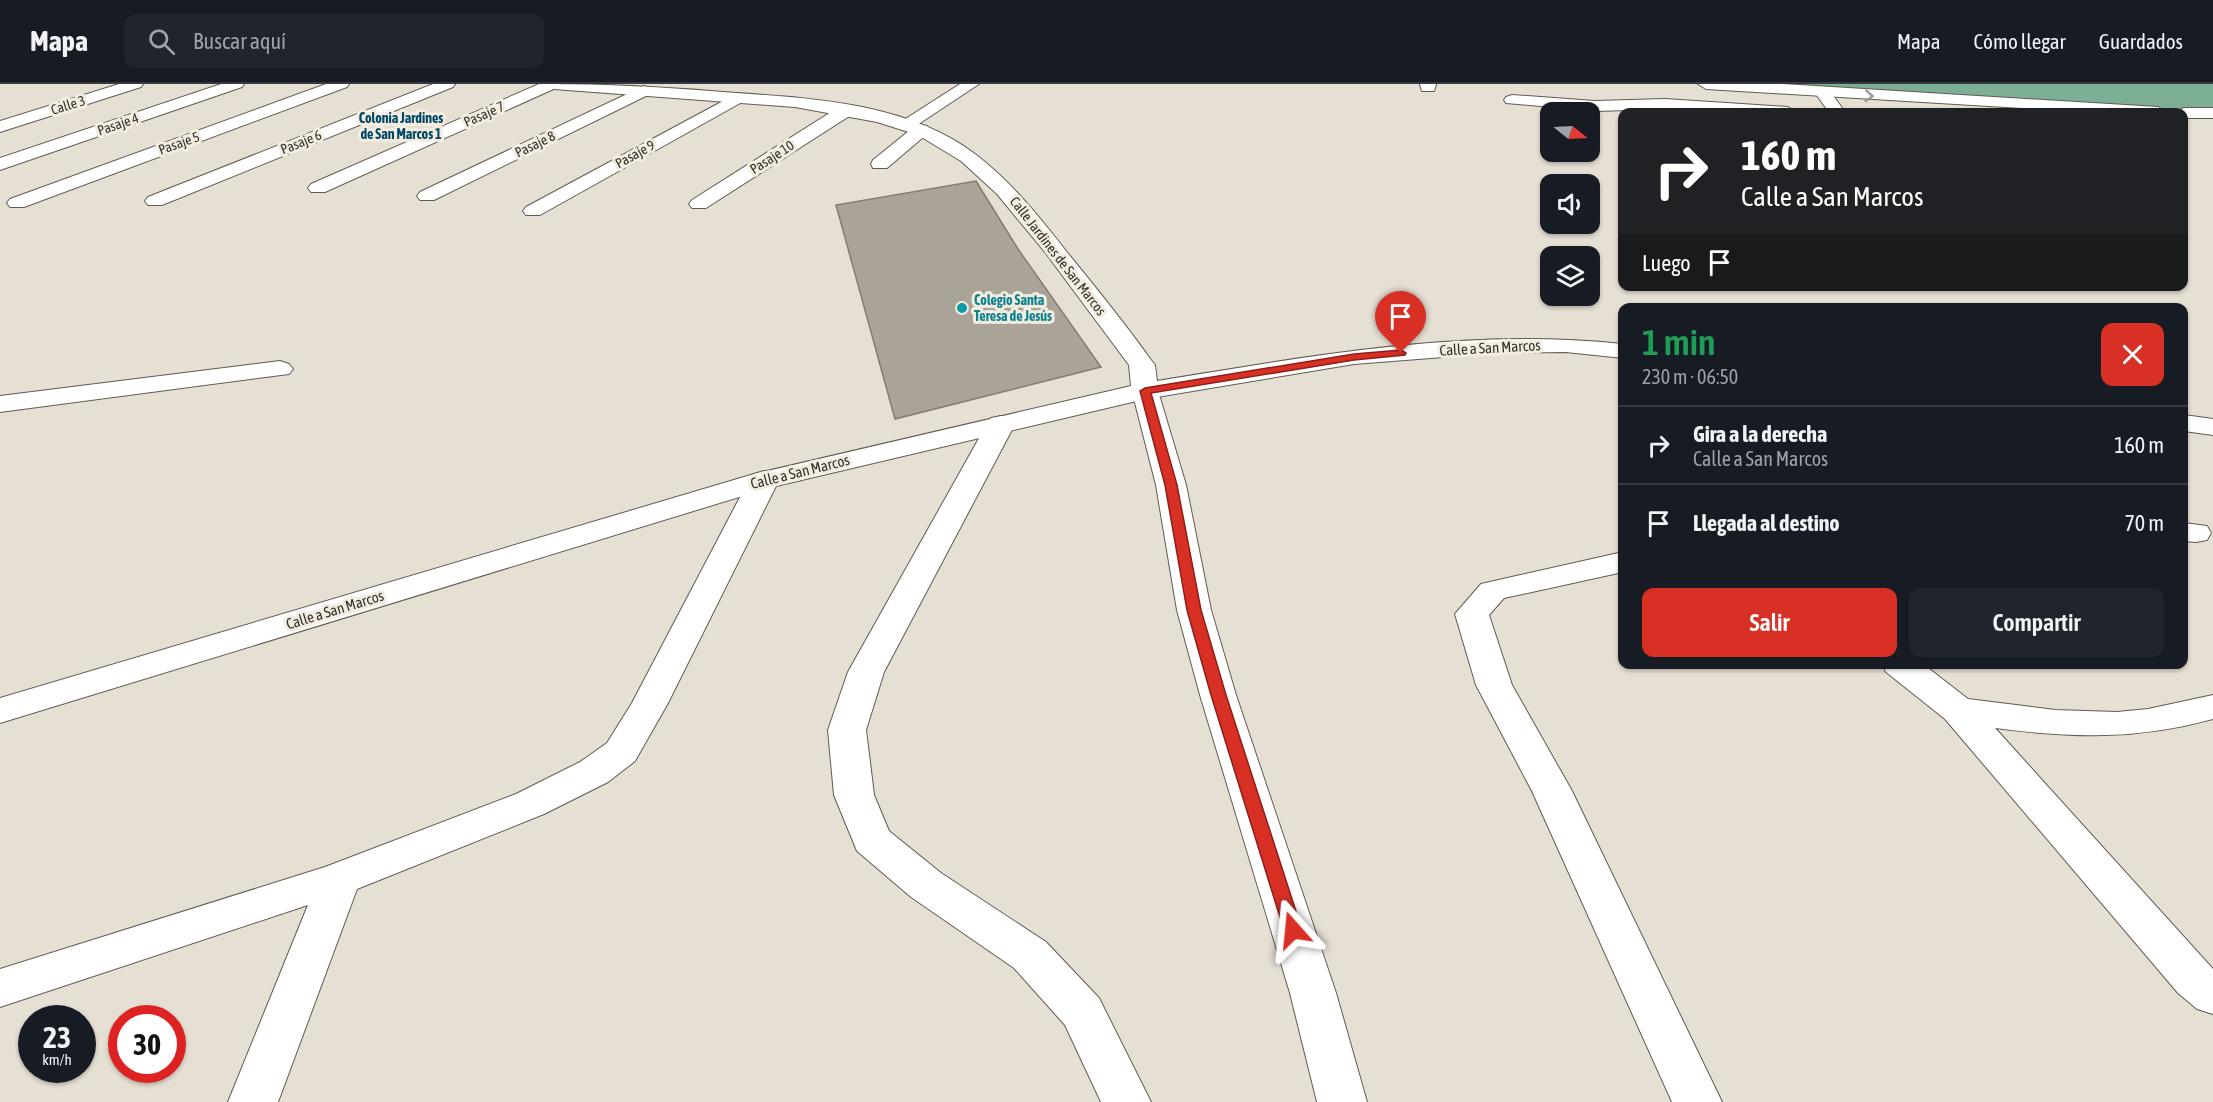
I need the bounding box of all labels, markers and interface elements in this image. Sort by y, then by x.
search box [124,14,544,68]
text: Mapa [30,25,88,57]
icon: search [145,25,178,58]
text: Buscar aquí [193,28,286,54]
text: Mapa [1897,29,1941,53]
text: Cómo llegar [1974,29,2066,53]
text: Guardados [2099,29,2183,53]
one-way arrow [1865,89,1874,102]
street label: Calle 3 [49,92,87,118]
street label: Pasaje 7 [461,98,507,130]
north arrow [1540,102,1600,162]
map controls [1540,102,1600,306]
street label: Pasaje 4 [95,109,141,139]
district label: Colonia Jardines de San Marcos 1 [359,110,443,142]
street label: Pasaje 6 [278,126,324,157]
street label: Pasaje 8 [512,127,558,161]
street label: Pasaje 5 [156,128,202,158]
text: 160 m [1741,131,1836,179]
icon: right [1642,132,1720,210]
street label: Pasaje 9 [612,137,658,171]
street label: Pasaje 10 [747,137,797,177]
button: sound [1540,174,1600,234]
text: Calle a San Marcos [1741,181,1923,212]
street label: Calle Jardines de San Marcos [1007,194,1109,319]
button: layers [1540,246,1600,306]
icon: arrive [1703,246,1736,279]
text: Luego [1642,250,1691,276]
pin [1375,291,1426,353]
place label: Colegio Santa Teresa de Jesús [974,292,1052,324]
icon: arrive [1384,300,1417,333]
marker: Colegio Santa Teresa de Jesús [955,301,969,315]
text: 1 min [1642,321,1716,363]
button: close [2101,323,2164,386]
street label: Calle a San Marcos [1439,336,1541,359]
text: 230 m · 06:50 [1642,365,1738,388]
text: Gira a la derecha [1693,421,1827,447]
icon: right [1642,429,1675,462]
text: 160 m [2114,432,2164,458]
text: Calle a San Marcos [1693,447,1828,470]
street label: Calle a San Marcos [749,451,851,492]
icon: arrive [1642,507,1675,540]
text: Llegada al destino [1693,510,1840,536]
text: 70 m [2124,510,2164,536]
street label: Calle a San Marcos [284,587,386,632]
button: Salir [1642,588,1897,657]
button: Compartir [1909,588,2164,657]
position arrow [1261,898,1325,962]
speed limit sign: 30 [108,1005,186,1083]
text: 23 [43,1020,71,1054]
text: km/h [42,1051,72,1068]

